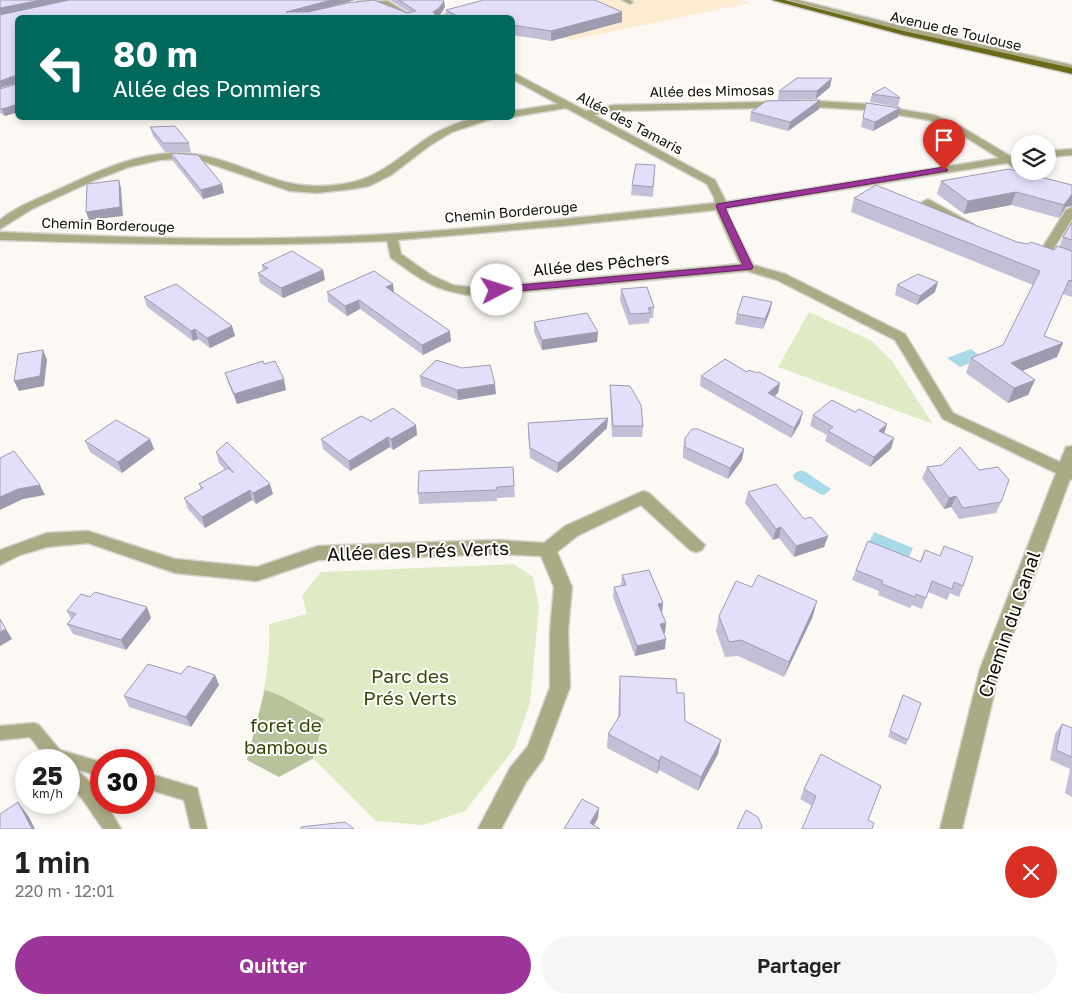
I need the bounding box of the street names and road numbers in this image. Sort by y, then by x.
street label: Avenue de Toulouse [889,7,1023,54]
street label: Allée des Mimosas [650,81,774,100]
street label: Allée des Tamaris [574,87,686,158]
street label: Chemin Borderouge [444,197,578,226]
street label: Chemin Borderouge [41,214,175,235]
street label: Allée des Pêchers [532,248,670,280]
street label: Allée des Prés Verts [327,536,509,565]
street label: Chemin du Canal [973,547,1044,700]

